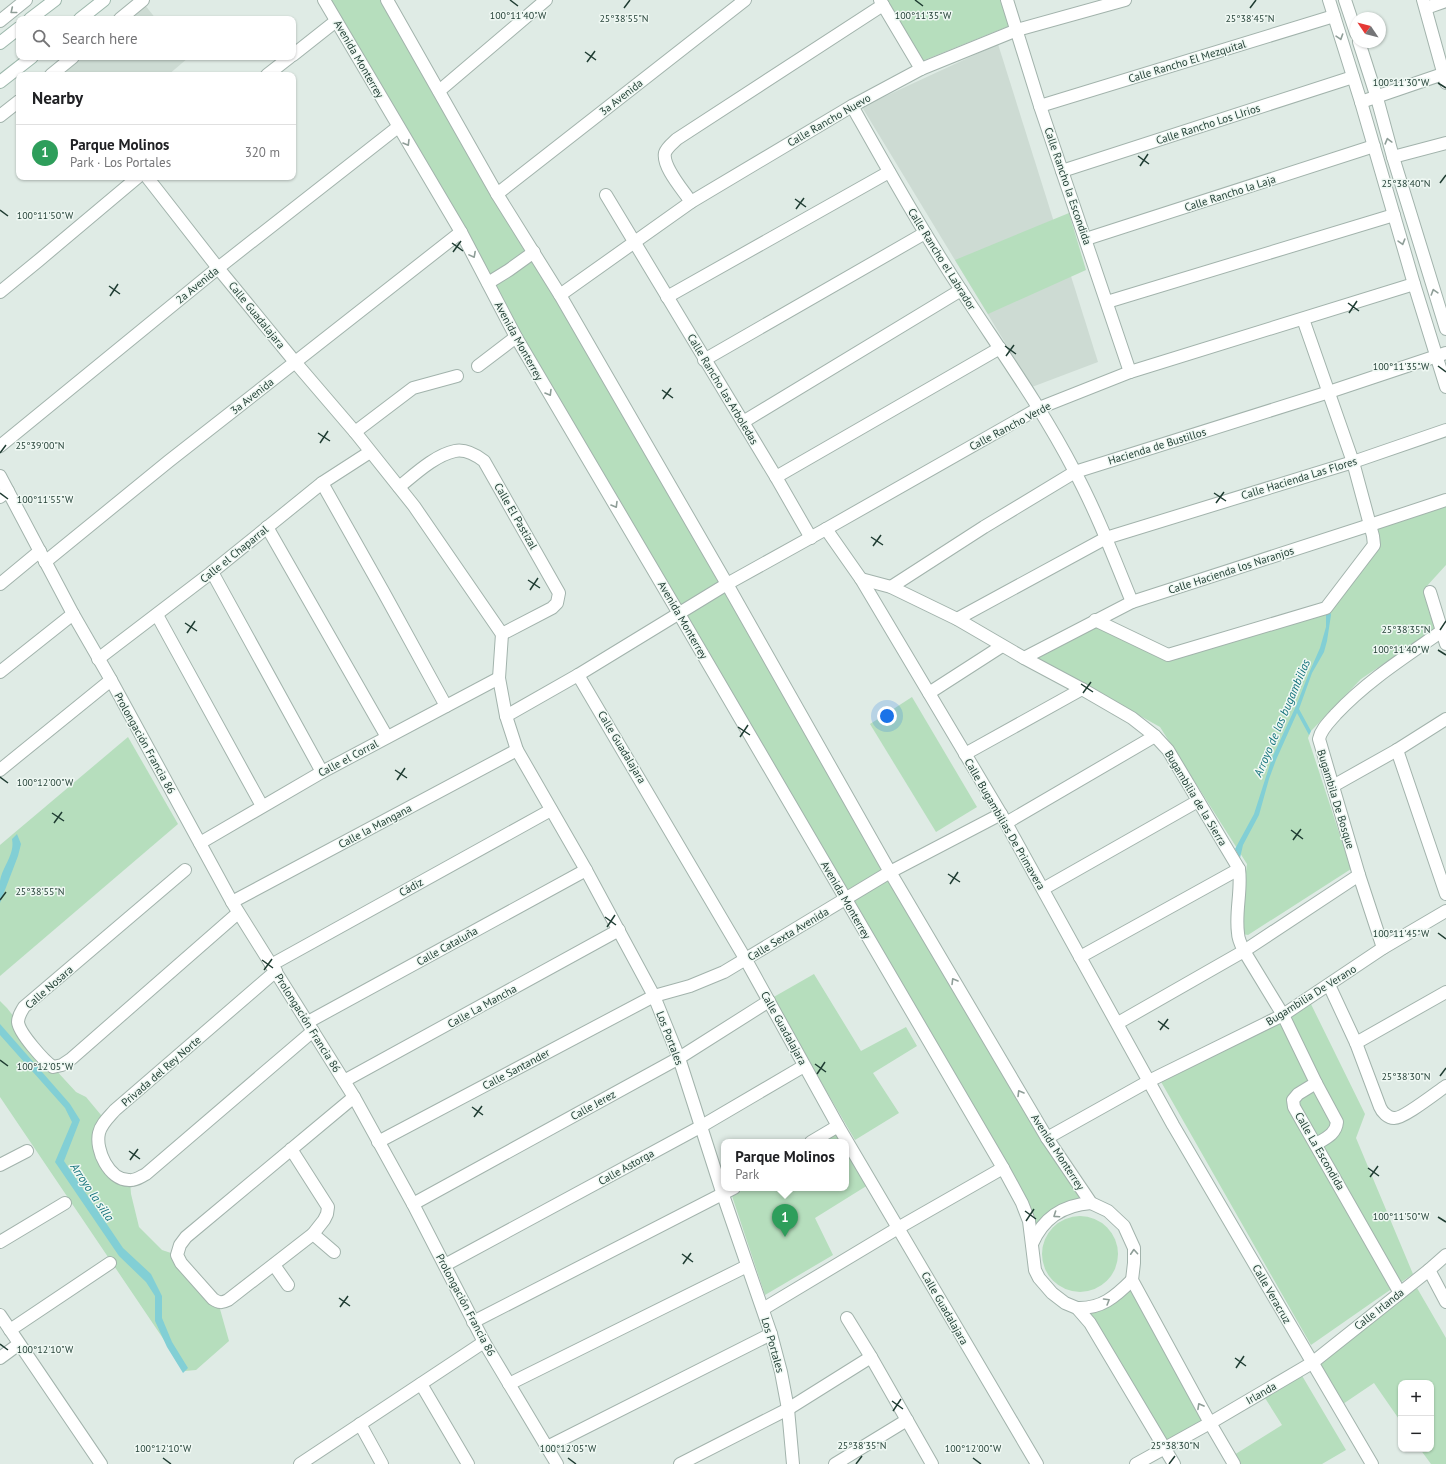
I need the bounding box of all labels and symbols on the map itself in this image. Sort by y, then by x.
one-way arrow [11,6,18,13]
text: 100°11'40"W [490,9,547,22]
text: 100°11'35"W [895,9,952,22]
text: 25°38'55"N [599,12,649,25]
text: 25°38'45"N [1225,12,1275,25]
north arrow [1350,12,1386,48]
street label: Avenida Monterrey [331,17,387,101]
one-way arrow [1336,34,1344,41]
street label: Calle Rancho El Mezquital [1126,36,1248,86]
street label: 3a Avenida [597,76,645,118]
text: 100°11'30"W [1373,76,1430,89]
street label: Calle Rancho Nuevo [785,90,873,150]
street label: Calle Rancho Los LIrios [1154,100,1262,147]
street label: Calle Rancho la Escondida [1041,125,1095,247]
one-way arrow [1384,137,1393,144]
one-way arrow [403,139,410,146]
street label: Calle Rancho la Laja [1183,172,1277,214]
text: 25°38'40"N [1381,177,1431,190]
street label: Calle Rancho el Labrador [905,205,979,313]
text: 100°11'50"W [17,209,74,222]
one-way arrow [1397,238,1406,245]
one-way arrow [468,251,476,258]
street label: 2a Avenida [173,263,221,307]
street label: Calle Guadalajara [226,279,288,351]
one-way arrow [1430,288,1439,295]
street label: Avenida Monterrey [492,299,547,384]
street label: Calle Rancho las Arboledas [684,331,762,447]
text: 100°11'35"W [1373,360,1430,373]
street label: 3a Avenida [228,375,276,417]
one-way arrow [544,389,552,396]
street label: Calle Rancho Verde [967,398,1054,453]
street label: Hacienda de Bustillos [1106,424,1208,468]
text: 25°39'00"N [15,439,65,452]
street label: Calle Hacienda Las Flores [1239,454,1359,502]
street label: Calle El Pastizal [491,480,541,553]
text: 100°11'55"W [17,493,74,506]
one-way arrow [611,501,618,508]
street label: Calle el Chaparral [197,522,271,586]
street label: Calle Hacienda los Naranjos [1166,543,1296,597]
street label: Avenida Monterrey [655,578,711,662]
text: 25°38'35"N [1381,623,1431,636]
text: 100°11'40"W [1373,643,1430,656]
water label: Arroyo de las bugambilias [1250,657,1313,780]
street label: Prolongación Francia 86 [111,690,179,796]
your location [877,706,897,726]
street label: Calle Guadalajara [595,708,649,786]
street label: Calle el Corral [315,736,381,780]
street label: Bugambilia de la Sierra [1162,747,1230,849]
street label: Bugambila De Bosque [1314,748,1358,851]
street label: Calle Bugambilias De Primavera [962,756,1048,892]
text: 100°12'00"W [17,776,74,789]
street label: Calle la Mangana [336,801,414,851]
street label: Avenida Monterrey [818,858,874,942]
street label: Cádiz [396,875,426,899]
text: 25°38'55"N [15,885,65,898]
street label: Calle Sexta Avenida [745,904,831,964]
street label: Calle Cataluña [414,923,480,969]
text: 100°11'45"W [1373,927,1430,940]
street label: Calle Nosara [22,962,76,1012]
street label: Bugambilia De Verano [1263,962,1359,1028]
street label: Prolongación Francia 86 [272,971,344,1075]
one-way arrow [951,978,959,985]
street label: Calle La Mancha [445,981,519,1031]
street label: Calle Guadalajara [758,989,810,1067]
street label: Los Portales [653,1009,687,1067]
street label: Privada del Rey Norte [118,1032,204,1109]
street label: Calle Santander [480,1045,552,1093]
text: 100°12'05"W [17,1060,74,1073]
text: 25°38'30"N [1381,1070,1431,1083]
street label: Calle Jerez [568,1087,618,1123]
one-way arrow [1018,1090,1025,1097]
street label: Calle La Escondida [1292,1110,1348,1192]
street label: Avenida Monterrey [1028,1111,1088,1193]
street label: Calle Astorga [596,1146,656,1188]
water label: Arroyo la silla [67,1159,117,1224]
pin: 1 [772,1204,798,1237]
one-way arrow [1053,1210,1060,1217]
text: 100°11'50"W [1373,1210,1430,1223]
one-way arrow [1129,1249,1138,1255]
street label: Prolongación Francia 86 [433,1251,499,1359]
street label: Calle Veracruz [1249,1262,1295,1326]
street label: Calle Guadalajara [918,1269,972,1347]
street label: Calle Irlanda [1351,1285,1407,1333]
one-way arrow [1103,1298,1110,1305]
street label: Los Portales [758,1316,788,1375]
text: 100°12'10"W [17,1343,74,1356]
street label: Irlanda [1243,1379,1279,1407]
one-way arrow [1198,1403,1205,1410]
text: 25°38'35"N [837,1439,887,1452]
text: 25°38'30"N [1150,1439,1200,1452]
text: 100°12'10"W [135,1442,192,1455]
text: 100°12'05"W [540,1442,597,1455]
text: 100°12'00"W [945,1442,1002,1455]

